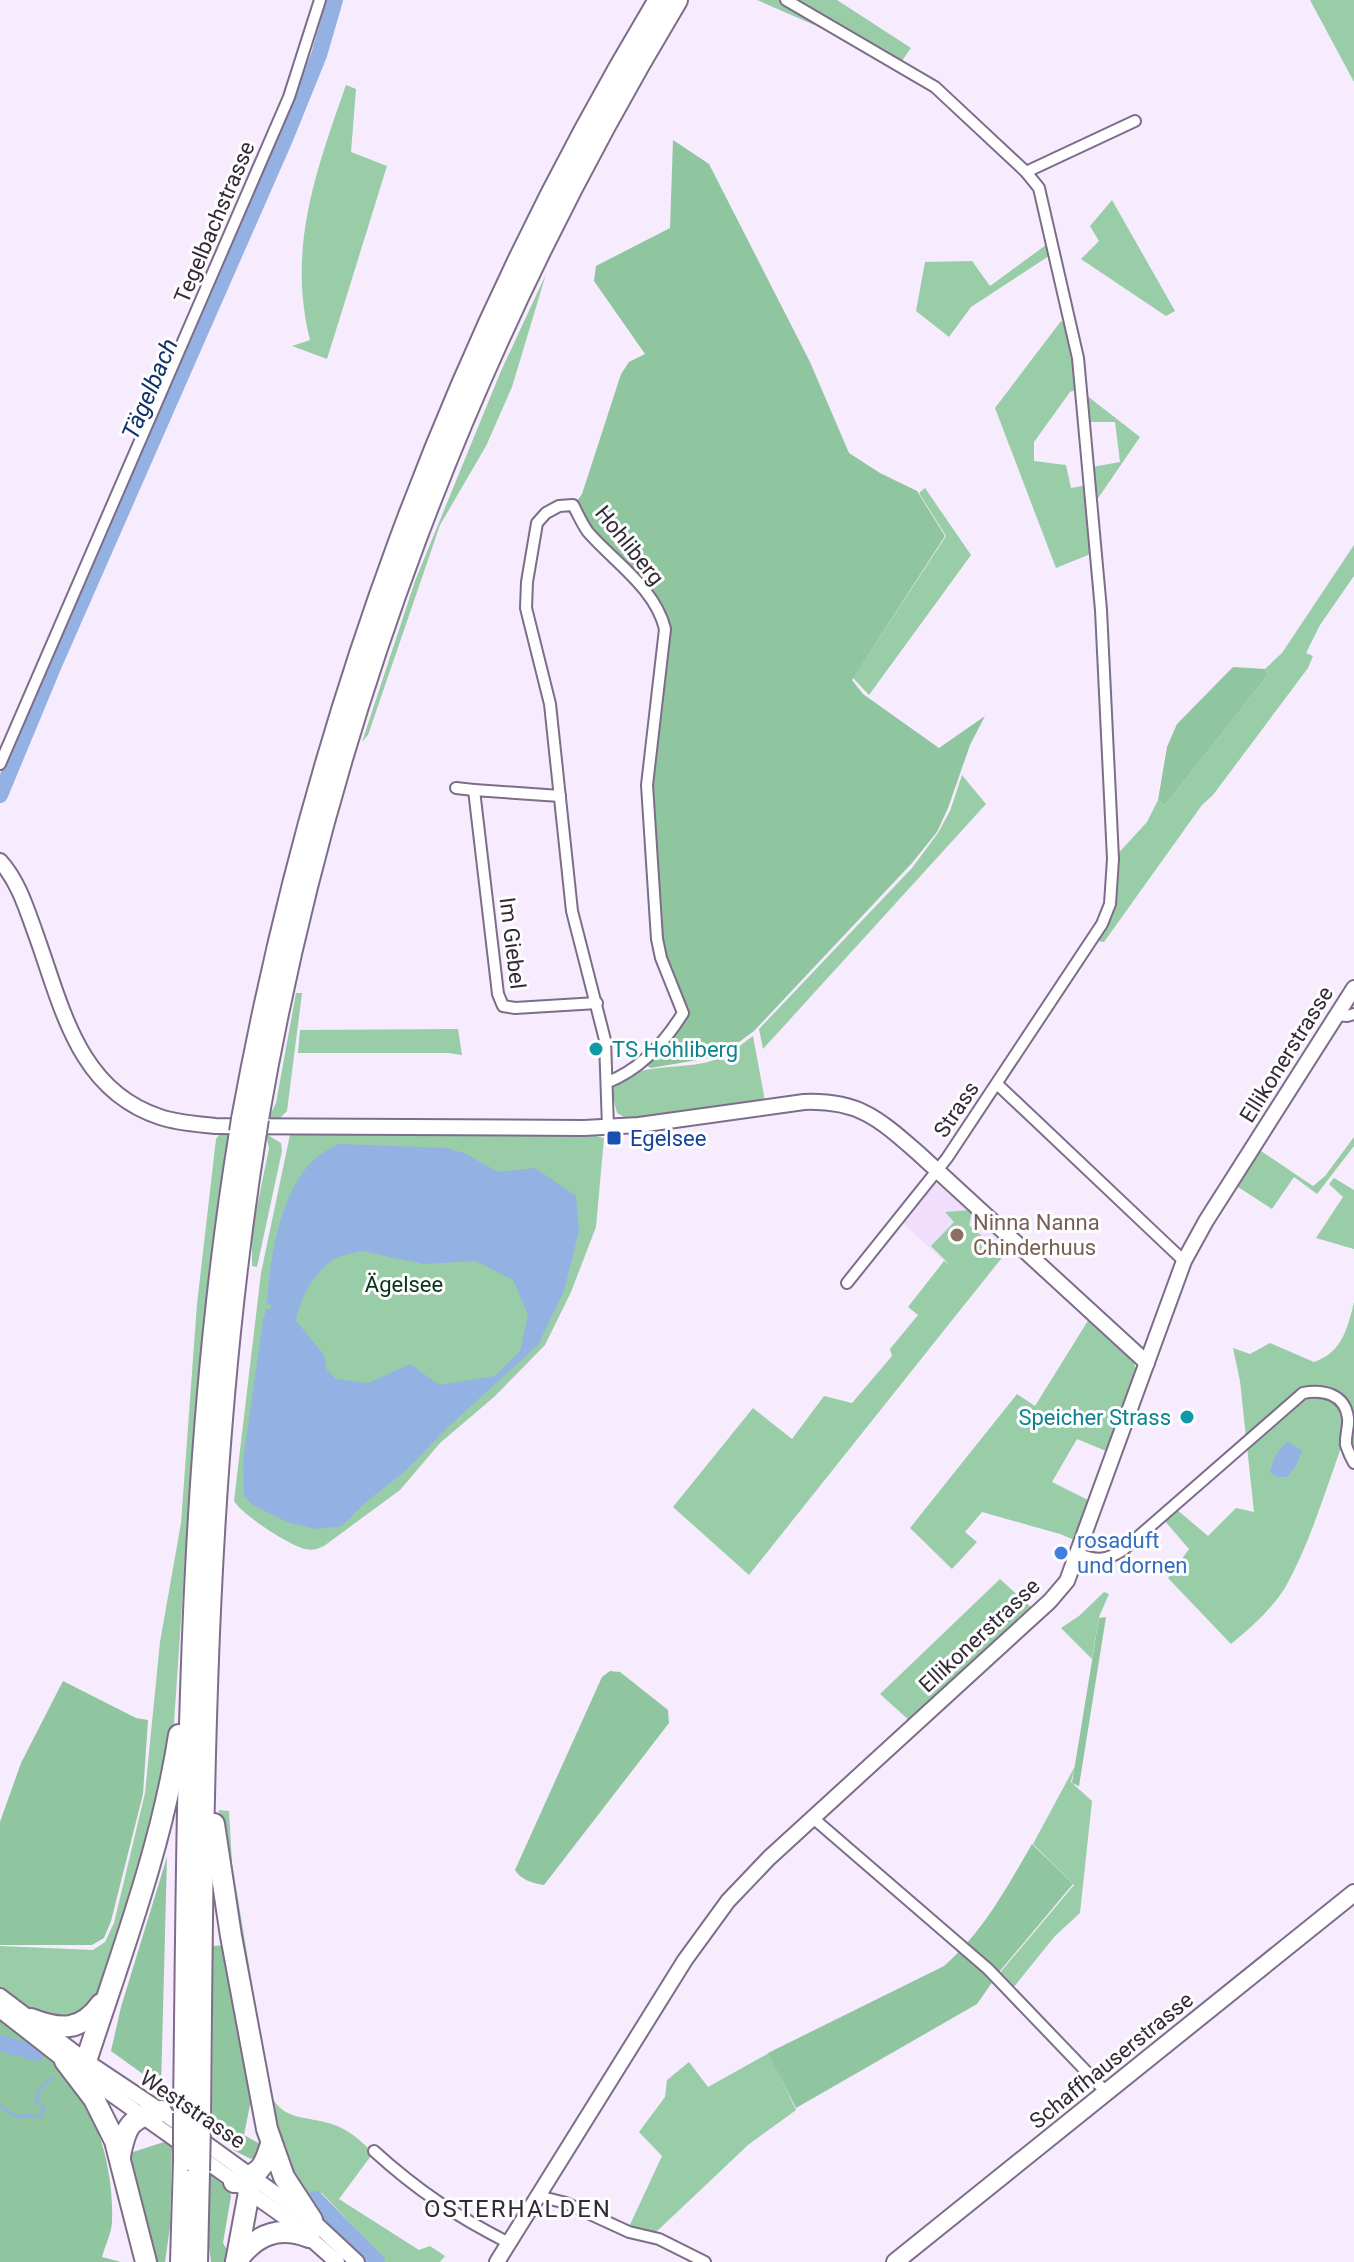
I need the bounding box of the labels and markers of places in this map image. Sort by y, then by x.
place label: TS Hohliberg [612,1037,738,1062]
marker: TS Hohliberg [587,1040,605,1058]
place label: Egelsee [630,1126,706,1151]
marker: Egelsee [605,1129,623,1147]
place label: Ninna Nanna Chinderhuus [973,1210,1100,1260]
marker: Ninna Nanna Chinderhuus [948,1226,966,1244]
place label: Speicher Strass [1018,1405,1171,1430]
marker: Speicher Strass [1178,1408,1196,1426]
place label: rosaduft und dornen [1077,1528,1188,1578]
marker: rosaduft und dornen [1052,1544,1070,1562]

